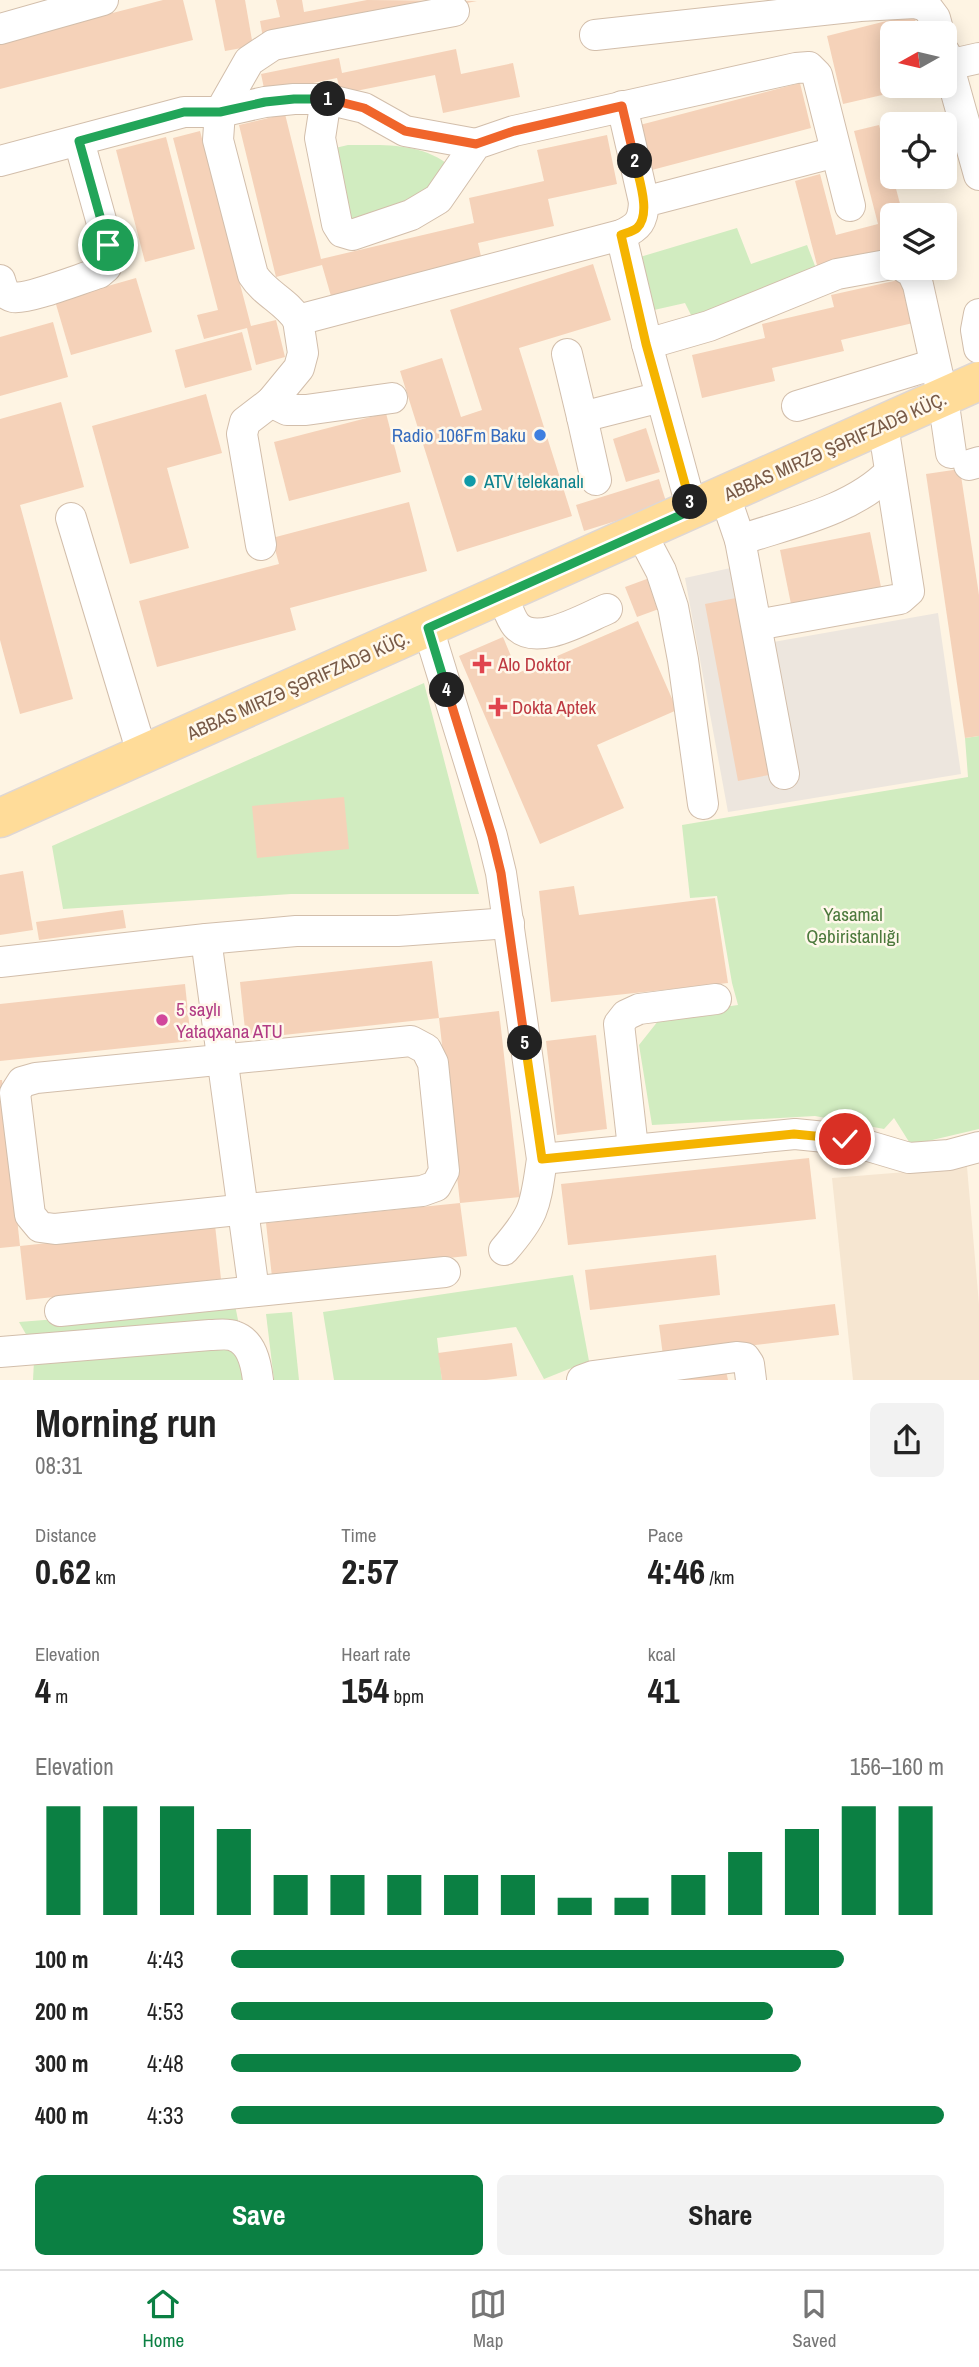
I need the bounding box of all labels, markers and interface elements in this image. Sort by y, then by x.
north arrow [880,21,957,98]
map controls [880,21,957,280]
pin: 1 [310,82,346,116]
text: 1 [323,85,332,111]
button: locate [880,112,957,189]
pin: 2 [618,144,652,178]
text: 2 [630,147,639,173]
button: layers [880,203,957,280]
pin [78,215,138,275]
icon: arrive [89,226,127,264]
street label: ABBAS MIRZƏ ŞƏRIFZADƏ KÜÇ. [719,385,950,507]
place label: Radio 106Fm Baku [392,422,526,448]
marker: Radio 106Fm Baku [532,427,548,443]
place label: ATV telekanalı [483,468,584,494]
marker: ATV telekanalı [462,473,478,489]
pin: 3 [672,484,708,520]
text: 3 [685,488,694,514]
street label: ABBAS MIRZƏ ŞƏRIFZADƏ KÜÇ. [182,624,413,746]
place label: Alo Doktor [497,651,572,677]
marker: Alo Doktor [472,654,492,674]
pin: 4 [430,672,464,708]
text: 4 [442,676,451,702]
place label: Dokta Aptek [512,694,596,720]
marker: Dokta Aptek [490,699,506,715]
park label: Yasamal Qəbiristanlığı [806,901,900,949]
place label: 5 saylı Yataqxana ATU [176,996,283,1044]
marker: 5 saylı Yataqxana ATU [154,1012,170,1028]
pin: 5 [508,1026,542,1060]
text: 5 [520,1029,529,1055]
pin [815,1109,875,1169]
icon: check [826,1120,864,1158]
text: Morning run [35,1398,217,1449]
button: share [870,1403,944,1477]
text: 08:31 [35,1450,82,1481]
text: Distance [35,1522,96,1548]
text: Time [341,1522,376,1548]
text: Pace [648,1522,683,1548]
text: 0.62 [35,1548,91,1595]
text: 2:57 [341,1548,399,1595]
text: 4:46 [648,1548,705,1595]
text: km [91,1564,116,1590]
text: /km [705,1564,735,1590]
text: Elevation [35,1641,100,1667]
text: Heart rate [341,1641,411,1667]
text: kcal [648,1641,675,1667]
text: 4 [35,1667,51,1714]
text: 154 [341,1667,389,1714]
text: 41 [648,1667,680,1714]
text: m [51,1683,68,1709]
text: bpm [389,1683,424,1709]
text: Elevation [35,1751,114,1782]
text: 156–160 m [850,1751,944,1782]
text: 100 m [35,1944,88,1975]
text: 4:43 [147,1944,184,1975]
text: 200 m [35,1996,88,2027]
text: 4:53 [147,1996,184,2027]
text: 300 m [35,2048,88,2079]
text: 4:48 [147,2048,184,2079]
text: 400 m [35,2100,88,2131]
text: 4:33 [147,2100,184,2131]
button: Save [35,2175,483,2255]
button: Share [497,2175,944,2255]
tab: Home [143,2285,184,2353]
tab: Map [469,2285,507,2353]
tab: Saved [792,2285,836,2353]

